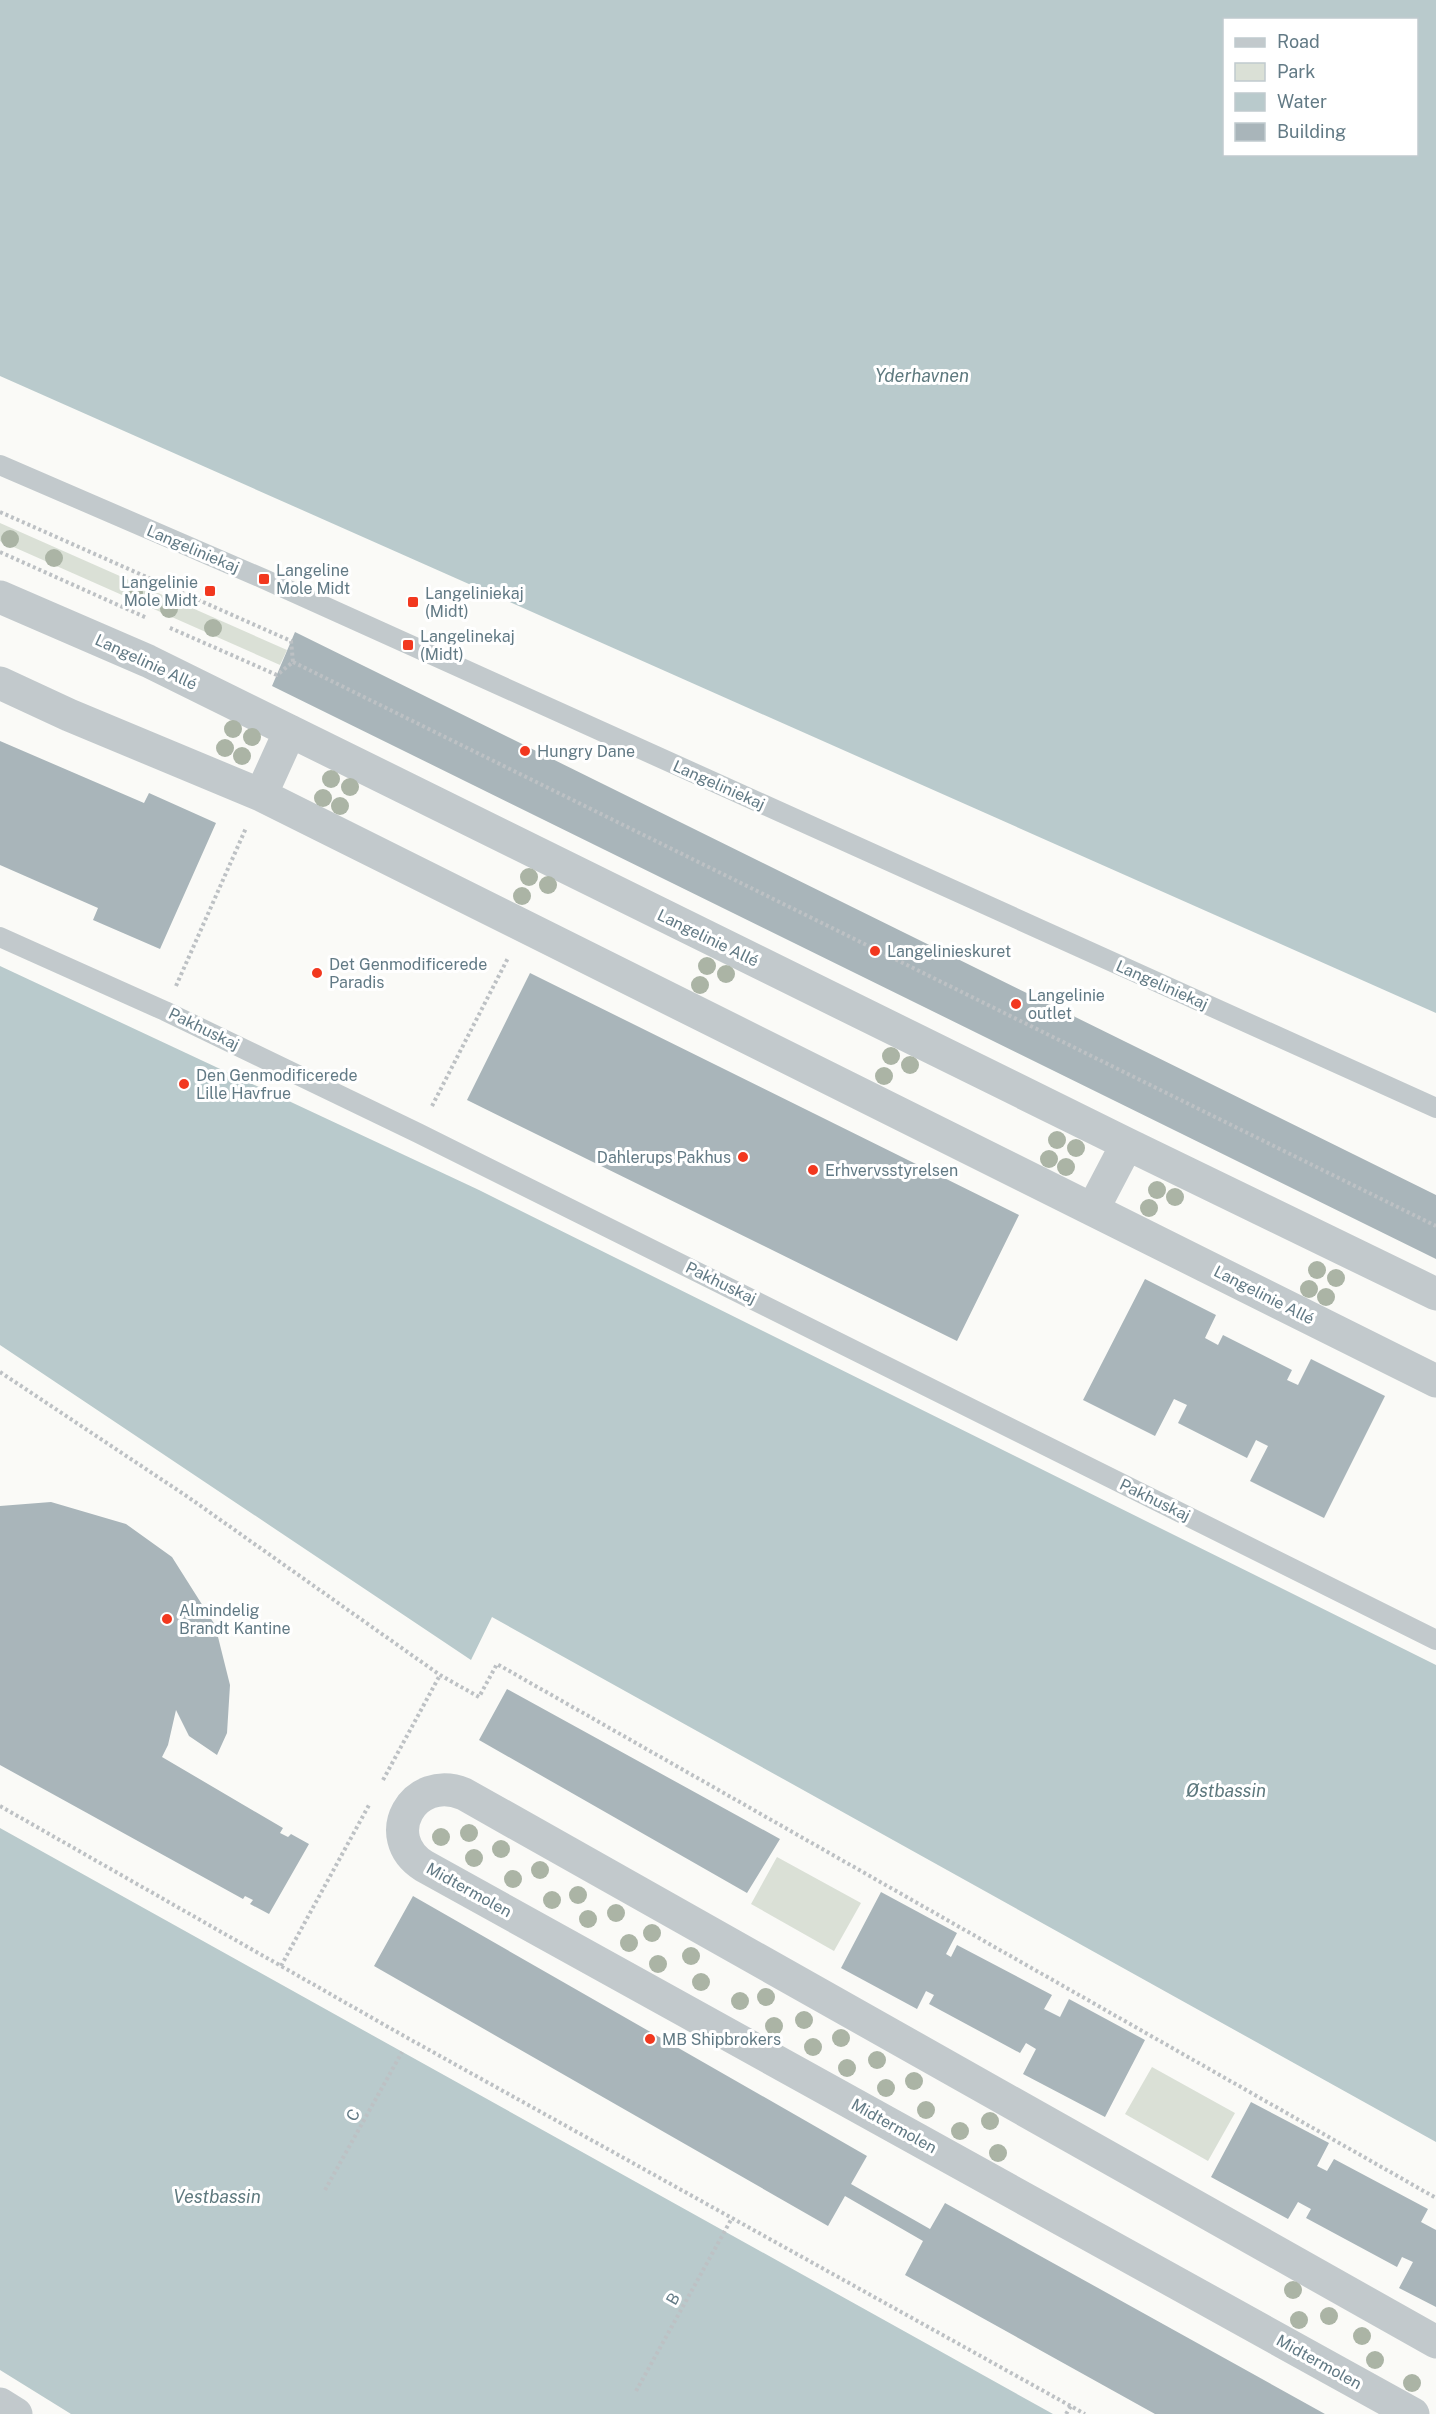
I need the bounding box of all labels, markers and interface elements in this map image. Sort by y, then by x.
legend [1223,18,1418,156]
text: Road [1277,31,1320,52]
text: Park [1277,61,1315,82]
text: Water [1277,91,1327,112]
text: Building [1277,121,1346,142]
water label: Yderhavnen [875,365,969,386]
street label: Langeliniekaj [144,521,242,577]
place label: Langeline Mole Midt [276,561,350,598]
marker: Langeline Mole Midt [257,572,271,586]
place label: Langelinie Mole Midt [121,573,198,610]
marker: Langelinie Mole Midt [203,584,217,598]
place label: Langeliniekaj (Midt) [425,584,524,621]
marker: Langeliniekaj (Midt) [406,595,420,609]
place label: Langelinekaj (Midt) [420,627,515,664]
street label: Langelinie Allé [92,630,200,694]
marker: Langelinekaj (Midt) [401,638,415,652]
place label: Hungry Dane [537,742,635,761]
marker: Hungry Dane [518,744,532,758]
street label: Langeliniekaj [670,756,768,814]
street label: Langelinie Allé [654,905,762,971]
place label: Langelinieskuret [887,942,1011,961]
marker: Langelinieskuret [868,944,882,958]
place label: Det Genmodificerede Paradis [329,955,487,992]
street label: Langeliniekaj [1113,956,1211,1014]
marker: Det Genmodificerede Paradis [310,966,324,980]
place label: Langelinie outlet [1028,986,1105,1023]
marker: Langelinie outlet [1009,997,1023,1011]
street label: Pakhuskaj [166,1004,242,1054]
place label: Den Genmodificerede Lille Havfrue [196,1066,358,1103]
marker: Den Genmodificerede Lille Havfrue [177,1077,191,1091]
place label: Dahlerups Pakhus [597,1148,731,1167]
marker: Dahlerups Pakhus [736,1150,750,1164]
place label: Erhvervsstyrelsen [825,1161,958,1180]
marker: Erhvervsstyrelsen [806,1163,820,1177]
street label: Pakhuskaj [683,1258,759,1308]
street label: Langelinie Allé [1211,1262,1317,1328]
street label: Pakhuskaj [1117,1475,1193,1525]
place label: Almindelig Brandt Kantine [179,1601,291,1638]
marker: Almindelig Brandt Kantine [160,1612,174,1626]
water label: Østbassin [1185,1780,1266,1801]
street label: Midtermolen [423,1859,515,1921]
place label: MB Shipbrokers [662,2030,781,2049]
marker: MB Shipbrokers [643,2032,657,2046]
street label: Midtermolen [848,2095,940,2157]
street label: C [342,2106,364,2124]
water label: Vestbassin [173,2186,261,2207]
street label: B [662,2290,684,2308]
street label: Midtermolen [1273,2331,1365,2393]

